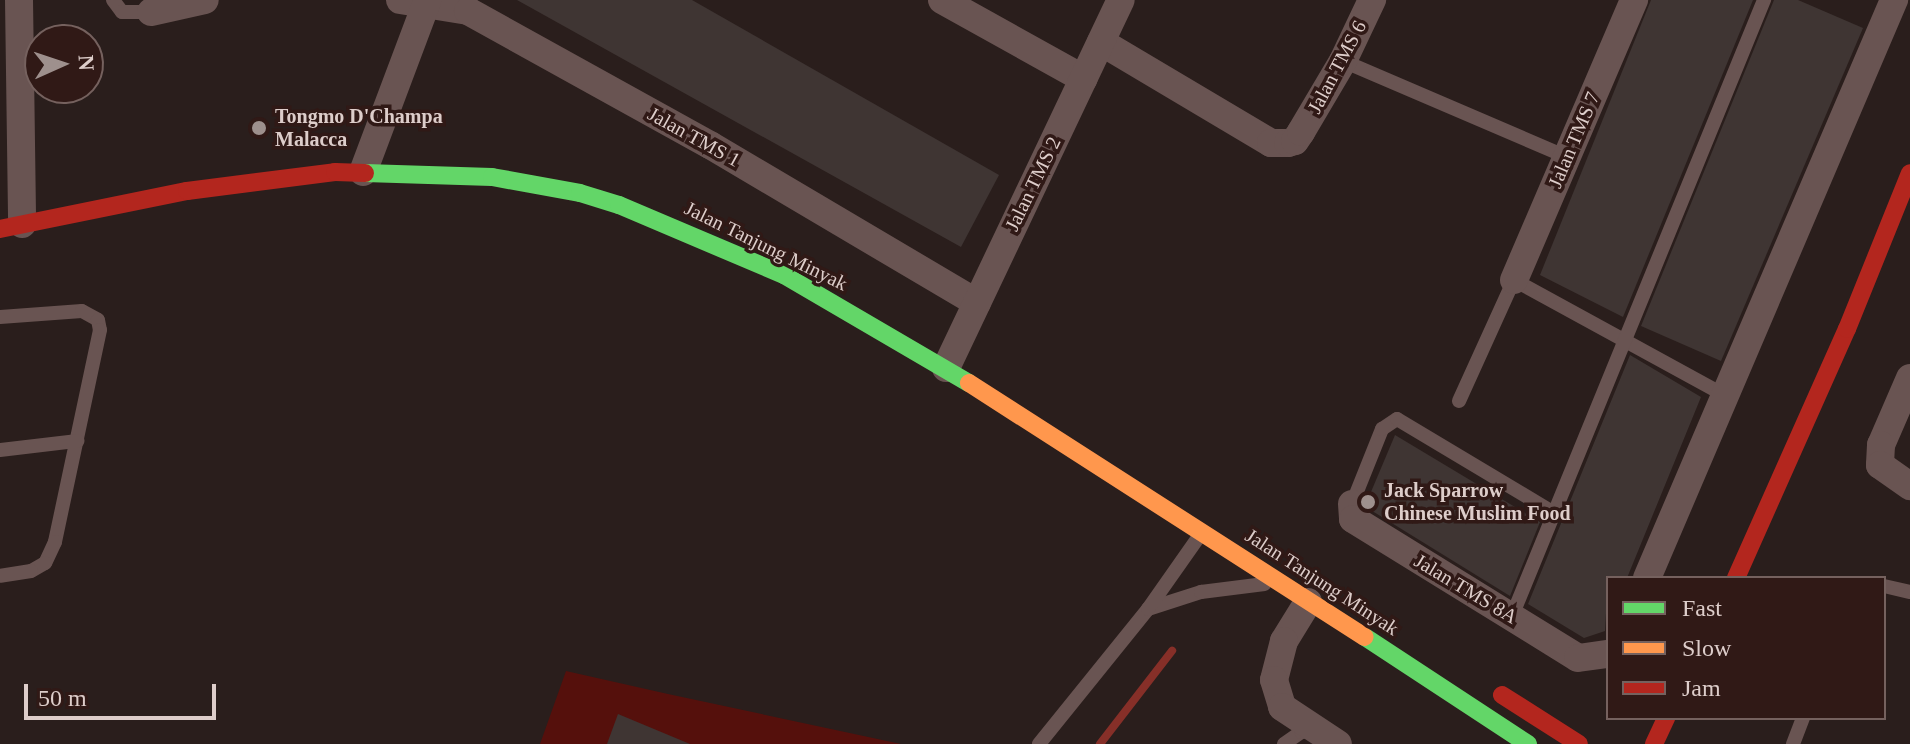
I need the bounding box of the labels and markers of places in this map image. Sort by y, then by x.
place label: Tongmo D'Champa Malacca [275,104,443,151]
marker: Tongmo D'Champa Malacca [250,119,268,137]
place label: Jack Sparrow Chinese Muslim Food [1384,478,1571,525]
marker: Jack Sparrow Chinese Muslim Food [1359,493,1377,511]

